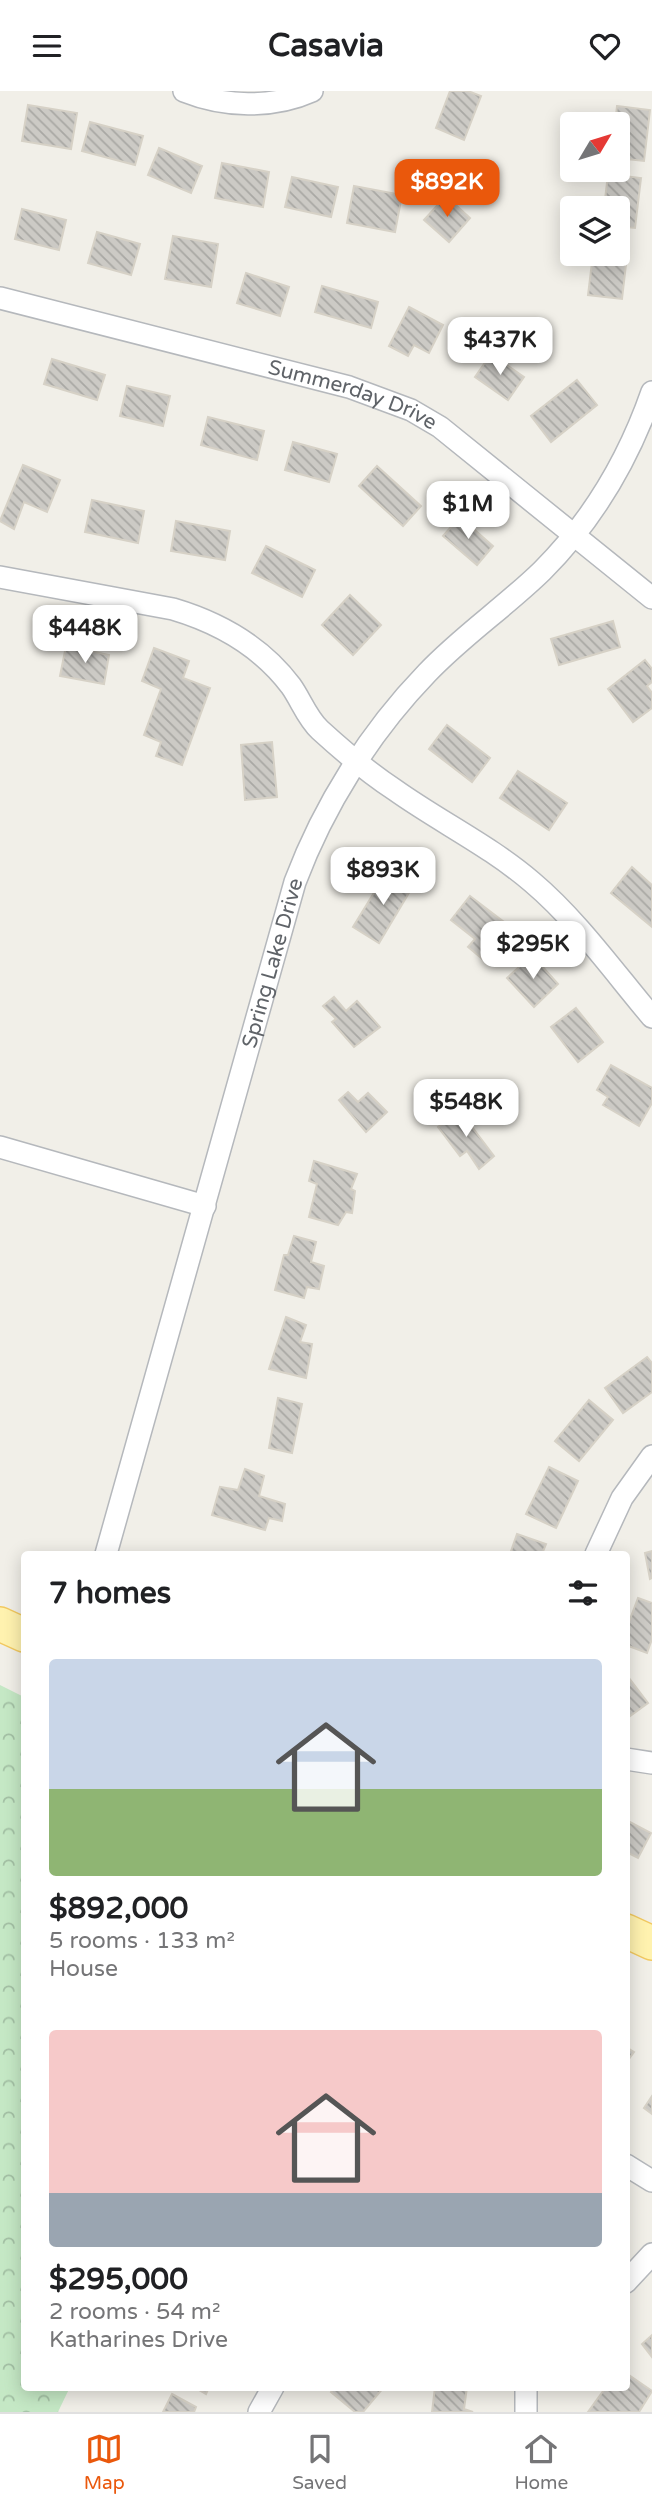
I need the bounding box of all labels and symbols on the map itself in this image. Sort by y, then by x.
north arrow [560,112,630,182]
pin: $892K [398,159,496,219]
pin: $437K [451,317,549,377]
street label: Summerday Drive [266,355,442,436]
pin: $1M [434,482,502,541]
pin: $448K [36,605,134,665]
pin: $893K [334,847,432,907]
street label: Spring Lake Drive [237,875,308,1051]
pin: $295K [484,921,582,981]
pin: $548K [417,1079,515,1139]

